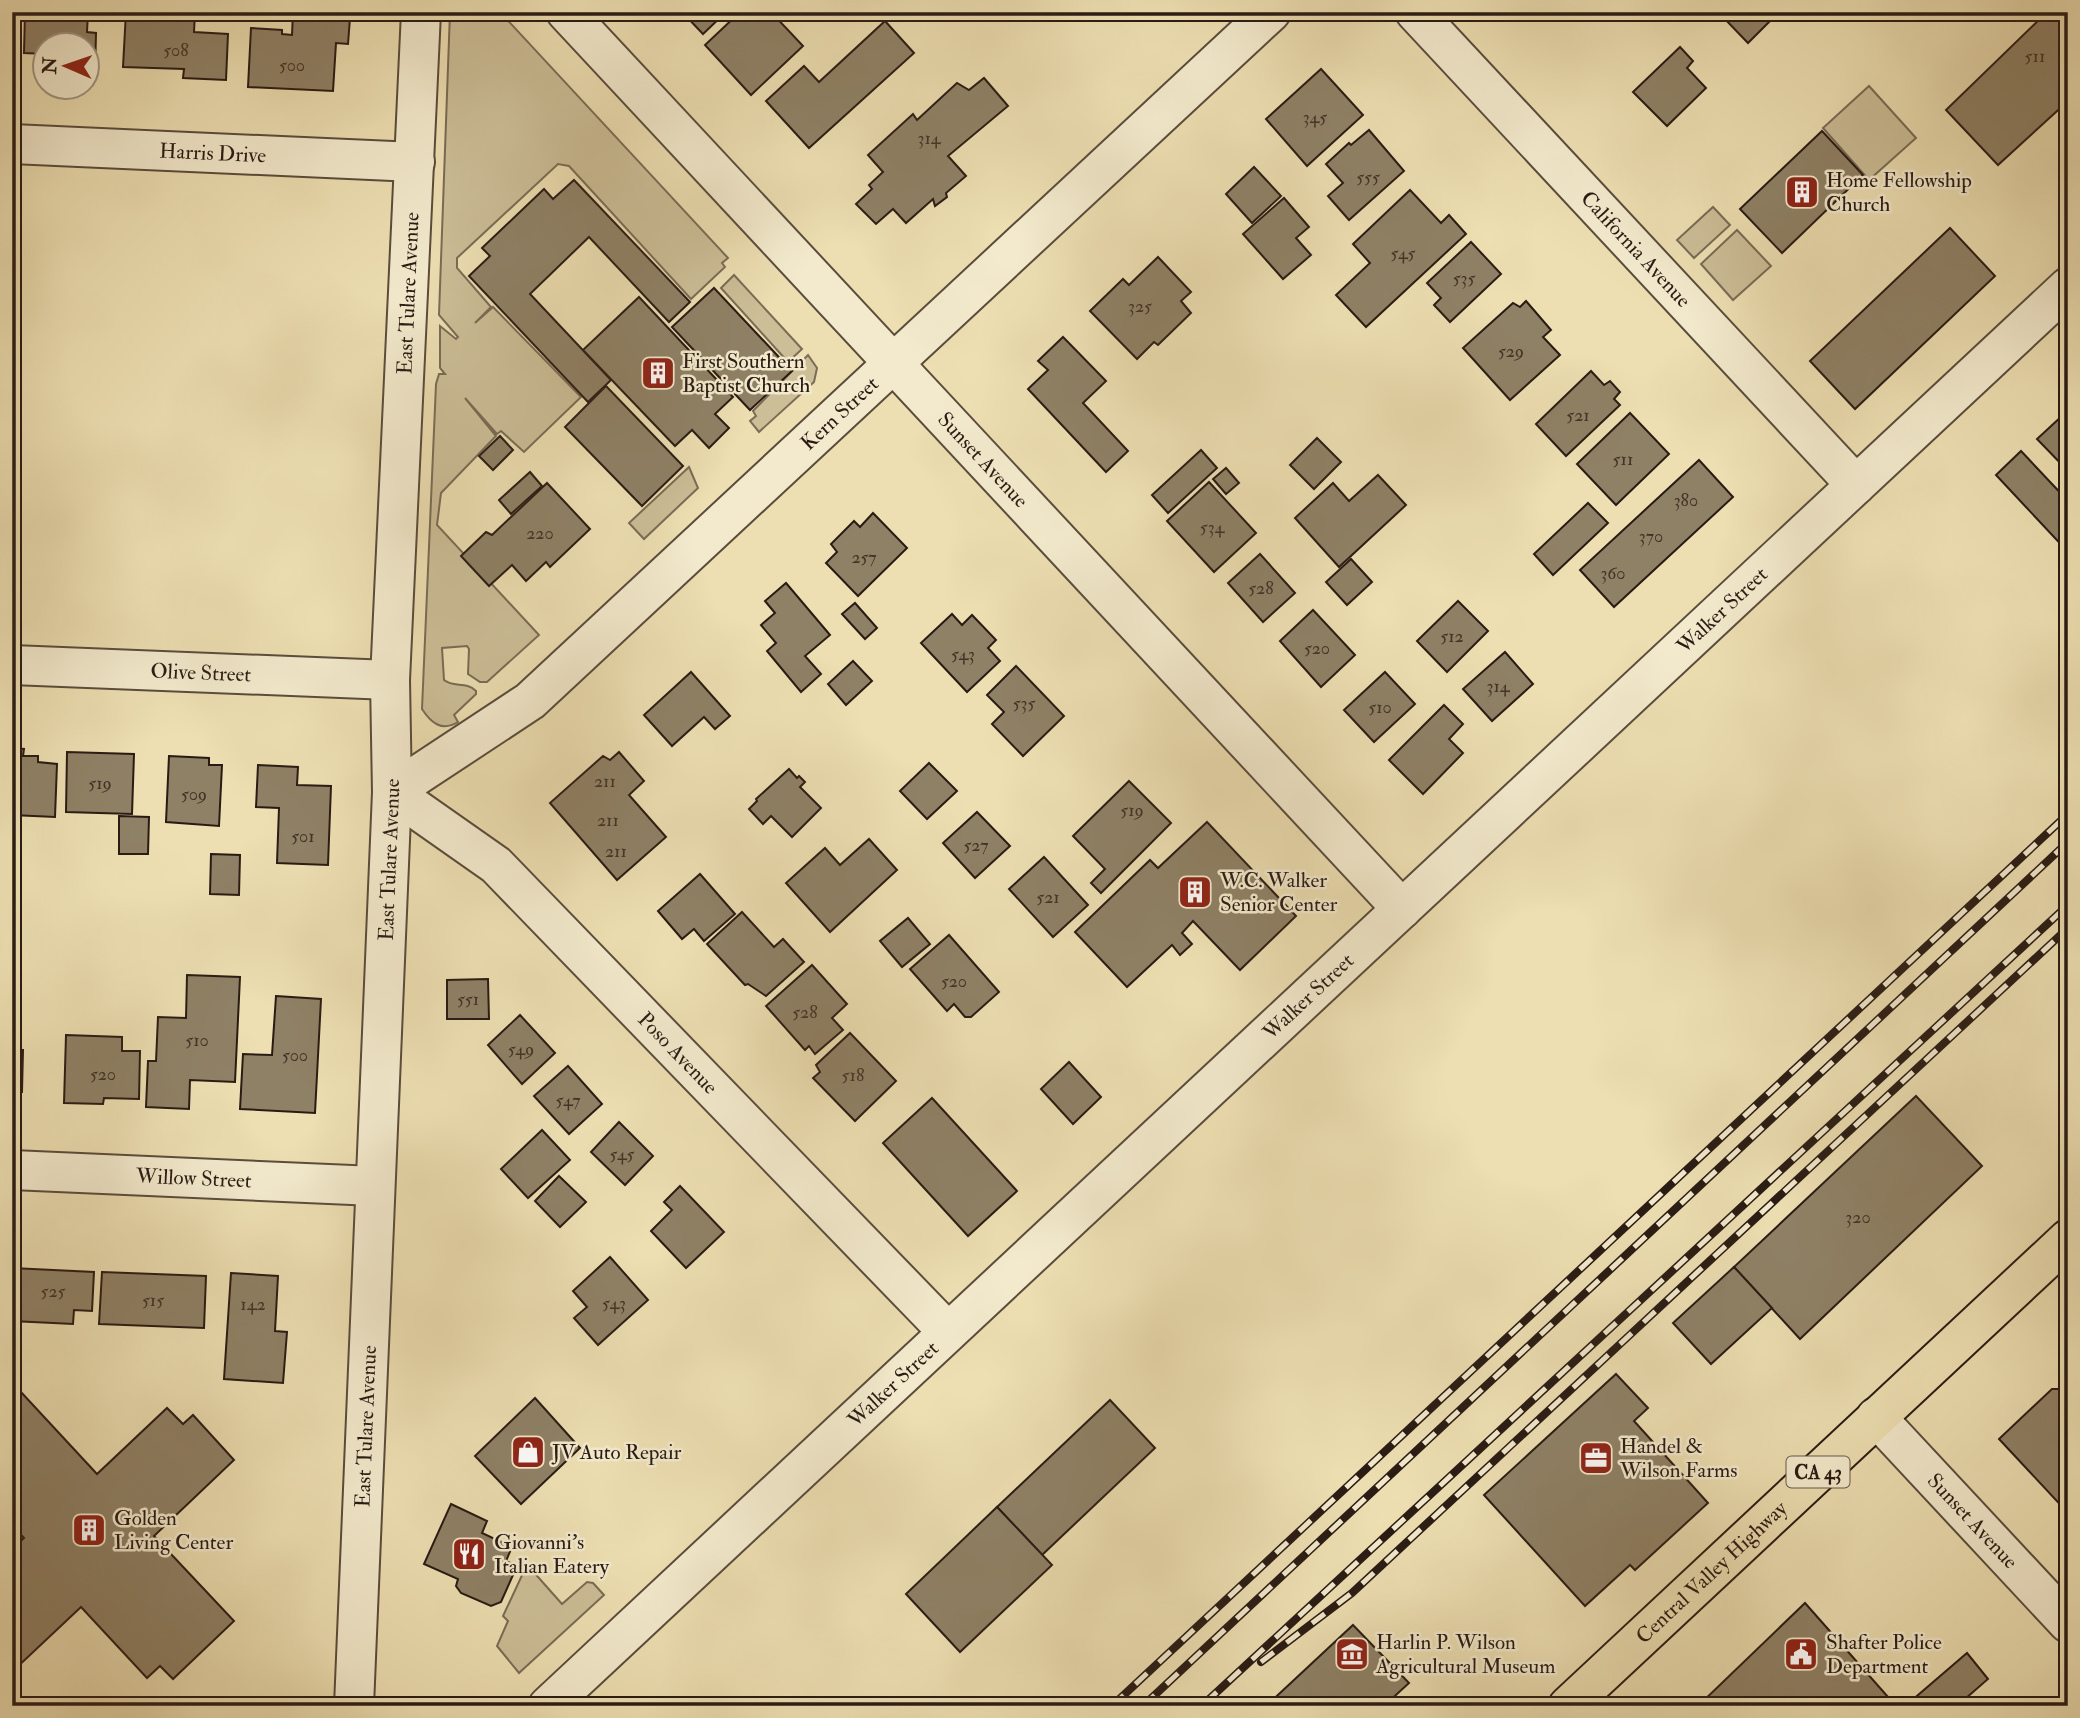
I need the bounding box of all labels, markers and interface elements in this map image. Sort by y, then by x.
north arrow [32,32,102,102]
house number: 508 [163,39,189,62]
house number: 511 [2025,45,2045,68]
house number: 500 [279,54,305,77]
text: N [38,56,62,75]
house number: 345 [1303,106,1327,129]
house number: 314 [917,127,942,150]
street label: Harris Drive [159,138,267,169]
house number: 555 [1356,166,1380,189]
place label: Home Fellowship Church [1826,167,1972,218]
building icon: Home Fellowship Church [1783,173,1821,211]
street label: California Avenue [1575,185,1697,313]
street label: East Tulare Avenue [391,211,426,375]
house number: 545 [1390,242,1416,265]
house number: 535 [1453,267,1475,290]
house number: 325 [1128,295,1152,318]
house number: 529 [1498,340,1524,363]
place label: First Southern Baptist Church [682,348,810,399]
building icon: First Southern Baptist Church [639,354,677,392]
street label: Kern Street [795,371,885,456]
house number: 521 [1566,404,1590,427]
street label: Sunset Avenue [932,406,1034,514]
house number: 511 [1613,448,1633,471]
house number: 380 [1674,489,1698,512]
house number: 534 [1200,516,1226,539]
house number: 220 [526,522,554,545]
house number: 370 [1639,525,1663,548]
house number: 257 [851,546,877,569]
street label: Walker Street [1670,561,1774,660]
house number: 360 [1600,562,1626,585]
house number: 528 [1248,577,1274,600]
house number: 512 [1440,625,1464,648]
house number: 520 [1304,637,1330,660]
house number: 543 [951,643,975,666]
street label: Olive Street [150,658,252,688]
house number: 314 [1486,675,1511,698]
house number: 535 [1013,692,1035,715]
house number: 510 [1368,696,1392,719]
house number: 211 [594,770,616,793]
house number: 519 [88,772,112,795]
street label: East Tulare Avenue [373,778,406,941]
house number: 509 [181,783,207,806]
house number: 519 [1120,799,1144,822]
house number: 211 [597,809,619,832]
house number: 501 [291,825,315,848]
house number: 527 [963,834,989,857]
house number: 211 [605,840,627,863]
place label: W.C. Walker Senior Center [1219,867,1338,918]
building icon: W.C. Walker Senior Center [1176,873,1214,911]
house number: 521 [1036,886,1060,909]
street label: Walker Street [1257,947,1360,1046]
house number: 520 [941,970,967,993]
house number: 551 [457,988,479,1011]
house number: 528 [792,1001,818,1024]
street label: Poso Avenue [632,1006,724,1100]
house number: 510 [185,1029,209,1052]
house number: 549 [508,1038,534,1061]
house number: 500 [282,1044,308,1067]
house number: 520 [90,1063,116,1086]
house number: 518 [842,1064,864,1087]
house number: 547 [555,1089,581,1112]
house number: 545 [609,1143,635,1166]
street label: Willow Street [134,1162,252,1195]
house number: 320 [1845,1206,1871,1229]
house number: 525 [41,1280,65,1303]
house number: 515 [142,1289,164,1312]
house number: 543 [602,1292,626,1315]
house number: 142 [240,1293,266,1316]
street label: Walker Street [841,1335,945,1434]
street label: East Tulare Avenue [349,1344,383,1508]
shop icon: JV Auto Repair [509,1433,547,1471]
place label: Handel & Wilson Farms [1619,1433,1737,1484]
place label: JV Auto Repair [551,1439,682,1466]
office icon: Handel & Wilson Farms [1577,1439,1615,1477]
road number: CA 43 [1786,1456,1850,1488]
street label: Sunset Avenue [1921,1468,2024,1575]
street label: Central Valley Highway [1630,1495,1793,1650]
place label: Golden Living Center [114,1505,233,1556]
building icon: Golden Living Center [70,1511,108,1549]
place label: Giovanni's Italian Eatery [494,1529,610,1580]
restaurant icon: Giovanni's Italian Eatery [450,1535,488,1573]
place label: Harlin P. Wilson Agricultural Museum [1375,1629,1556,1680]
place label: Shafter Police Department [1826,1629,1942,1680]
museum icon: Harlin P. Wilson Agricultural Museum [1333,1635,1371,1673]
public building icon: Shafter Police Department [1782,1635,1820,1673]

